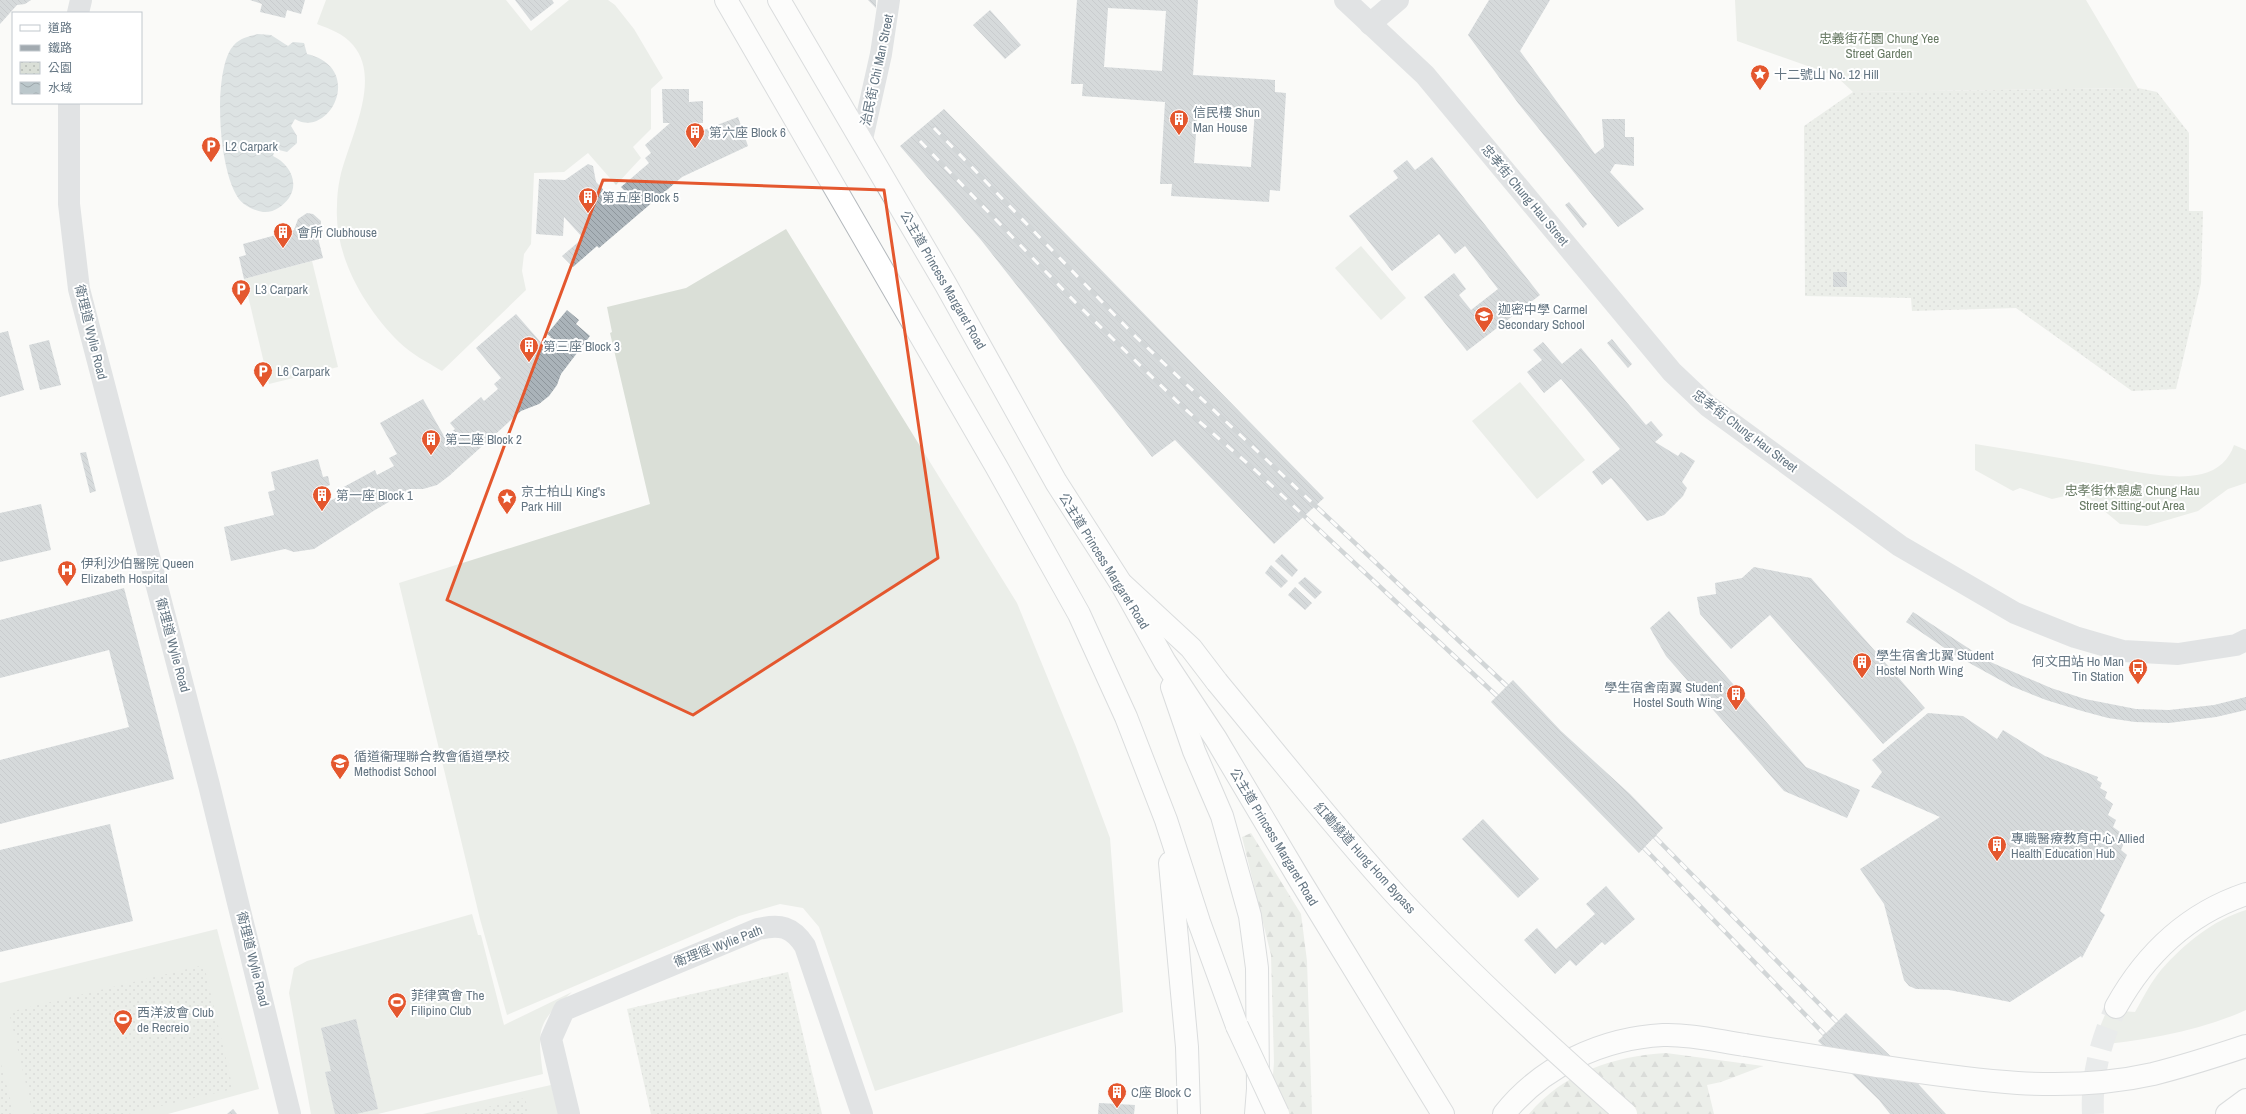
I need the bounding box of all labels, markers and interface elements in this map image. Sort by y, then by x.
legend [12,12,142,104]
street label: 治民街 Chi Man Street [857,13,897,127]
text: 道路 [48,20,72,36]
park label: 忠義街花園 Chung Yee Street Garden [1819,30,1939,62]
text: 鐵路 [48,40,72,56]
text: 公園 [48,60,72,76]
place icon: 十二號山 No. 12 Hill [1749,63,1771,91]
place label: 十二號山 No. 12 Hill [1774,66,1879,83]
text: 水域 [48,80,72,96]
place label: 信民樓 Shun Man House [1193,104,1260,136]
building icon: 信民樓 Shun Man House [1168,108,1190,136]
building icon: 第六座 Block 6 [684,121,706,149]
place label: 第六座 Block 6 [709,124,786,141]
parking icon: L2 Carpark [200,135,222,163]
place label: L2 Carpark [225,138,278,155]
street label: 忠孝街 Chung Hau Street [1478,141,1572,249]
building icon: 第五座 Block 5 [577,186,599,214]
place label: 第五座 Block 5 [602,189,679,206]
street label: 公主道 Princess Margaret Road [896,208,990,353]
building icon: 會所 Clubhouse [272,221,294,249]
place label: 會所 Clubhouse [297,224,377,241]
parking icon: L3 Carpark [230,278,252,306]
place label: L3 Carpark [255,281,308,298]
street label: 衛理道 Wylie Road [71,283,111,381]
place label: 迦密中學 Carmel Secondary School [1498,301,1587,333]
school or university icon: 迦密中學 Carmel Secondary School [1473,305,1495,333]
building icon: 第三座 Block 3 [518,335,540,363]
place label: 第三座 Block 3 [543,338,620,355]
parking icon: L6 Carpark [252,360,274,388]
place label: L6 Carpark [277,363,330,380]
street label: 忠孝街 Chung Hau Street [1689,386,1801,476]
building icon: 第二座 Block 2 [420,428,442,456]
place label: 第二座 Block 2 [445,431,522,448]
park label: 忠孝街休憩處 Chung Hau Street Sitting-out Area [2065,482,2200,514]
place label: 京士柏山 King's Park Hill [521,483,605,515]
building icon: 第一座 Block 1 [311,484,333,512]
place label: 第一座 Block 1 [336,487,413,504]
place icon: 京士柏山 King's Park Hill [496,487,518,515]
street label: 公主道 Princess Margaret Road [1055,490,1153,632]
place label: 伊利沙伯醫院 Queen Elizabeth Hospital [81,555,194,587]
hospital icon: 伊利沙伯醫院 Queen Elizabeth Hospital [56,559,78,587]
street label: 衛理道 Wylie Road [152,596,194,694]
place label: 學生宿舍北翼 Student Hostel North Wing [1876,647,1994,679]
building icon: 學生宿舍北翼 Student Hostel North Wing [1851,651,1873,679]
place label: 何文田站 Ho Man Tin Station [2032,653,2124,685]
bus stop icon: 何文田站 Ho Man Tin Station [2127,657,2149,685]
place label: 學生宿舍南翼 Student Hostel South Wing [1604,679,1722,711]
building icon: 學生宿舍南翼 Student Hostel South Wing [1725,683,1747,711]
place label: 循道衞理聯合教會循道學校 Methodist School [354,748,510,780]
school or university icon: 循道衞理聯合教會循道學校 Methodist School [329,752,351,780]
street label: 公主道 Princess Margaret Road [1226,765,1322,909]
street label: 紅磡繞道 Hung Hom Bypass [1311,799,1419,917]
place label: 專職醫療教育中心 Allied Health Education Hub [2011,830,2145,862]
building icon: 專職醫療教育中心 Allied Health Education Hub [1986,834,2008,862]
street label: 衛理道 Wylie Road [233,910,273,1008]
street label: 衛理徑 Wylie Path [671,921,765,971]
place label: 菲律賓會 The Filipino Club [411,987,484,1019]
sports icon: 菲律賓會 The Filipino Club [386,991,408,1019]
place label: 西洋波會 Club de Recreio [137,1004,214,1036]
sports icon: 西洋波會 Club de Recreio [112,1008,134,1036]
building icon: C座 Block C [1106,1081,1128,1109]
place label: C座 Block C [1131,1084,1192,1101]

